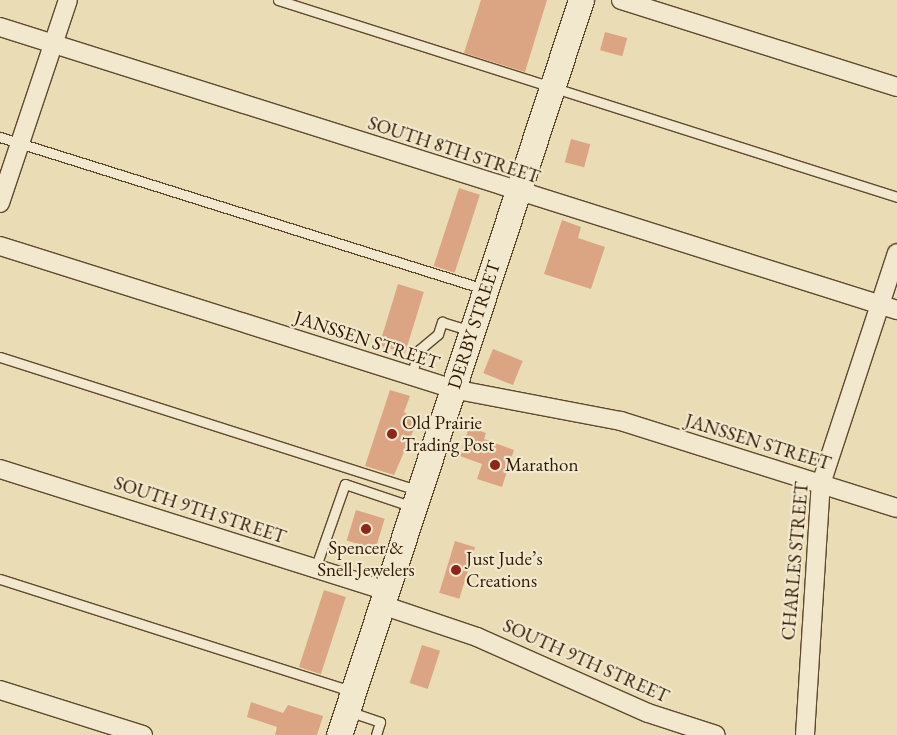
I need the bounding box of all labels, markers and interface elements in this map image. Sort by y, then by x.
street label: SOUTH 8TH STREET [365,111,543,189]
street label: DERBY STREET [443,258,505,392]
street label: JANSSEN STREET [292,306,442,374]
street label: JANSSEN STREET [682,409,834,475]
place label: Old Prairie Trading Post [402,412,494,456]
marker: Old Prairie Trading Post [386,428,398,440]
place label: Marathon [505,454,578,476]
marker: Marathon [489,459,501,471]
street label: SOUTH 9TH STREET [111,471,289,549]
street label: CHARLES STREET [777,481,813,641]
marker: Spencer & Snell Jewelers [360,523,372,535]
place label: Spencer & Snell Jewelers [317,537,415,581]
place label: Just Jude’s Creations [466,548,543,592]
marker: Just Jude’s Creations [450,564,462,576]
street label: SOUTH 9TH STREET [499,614,673,708]

